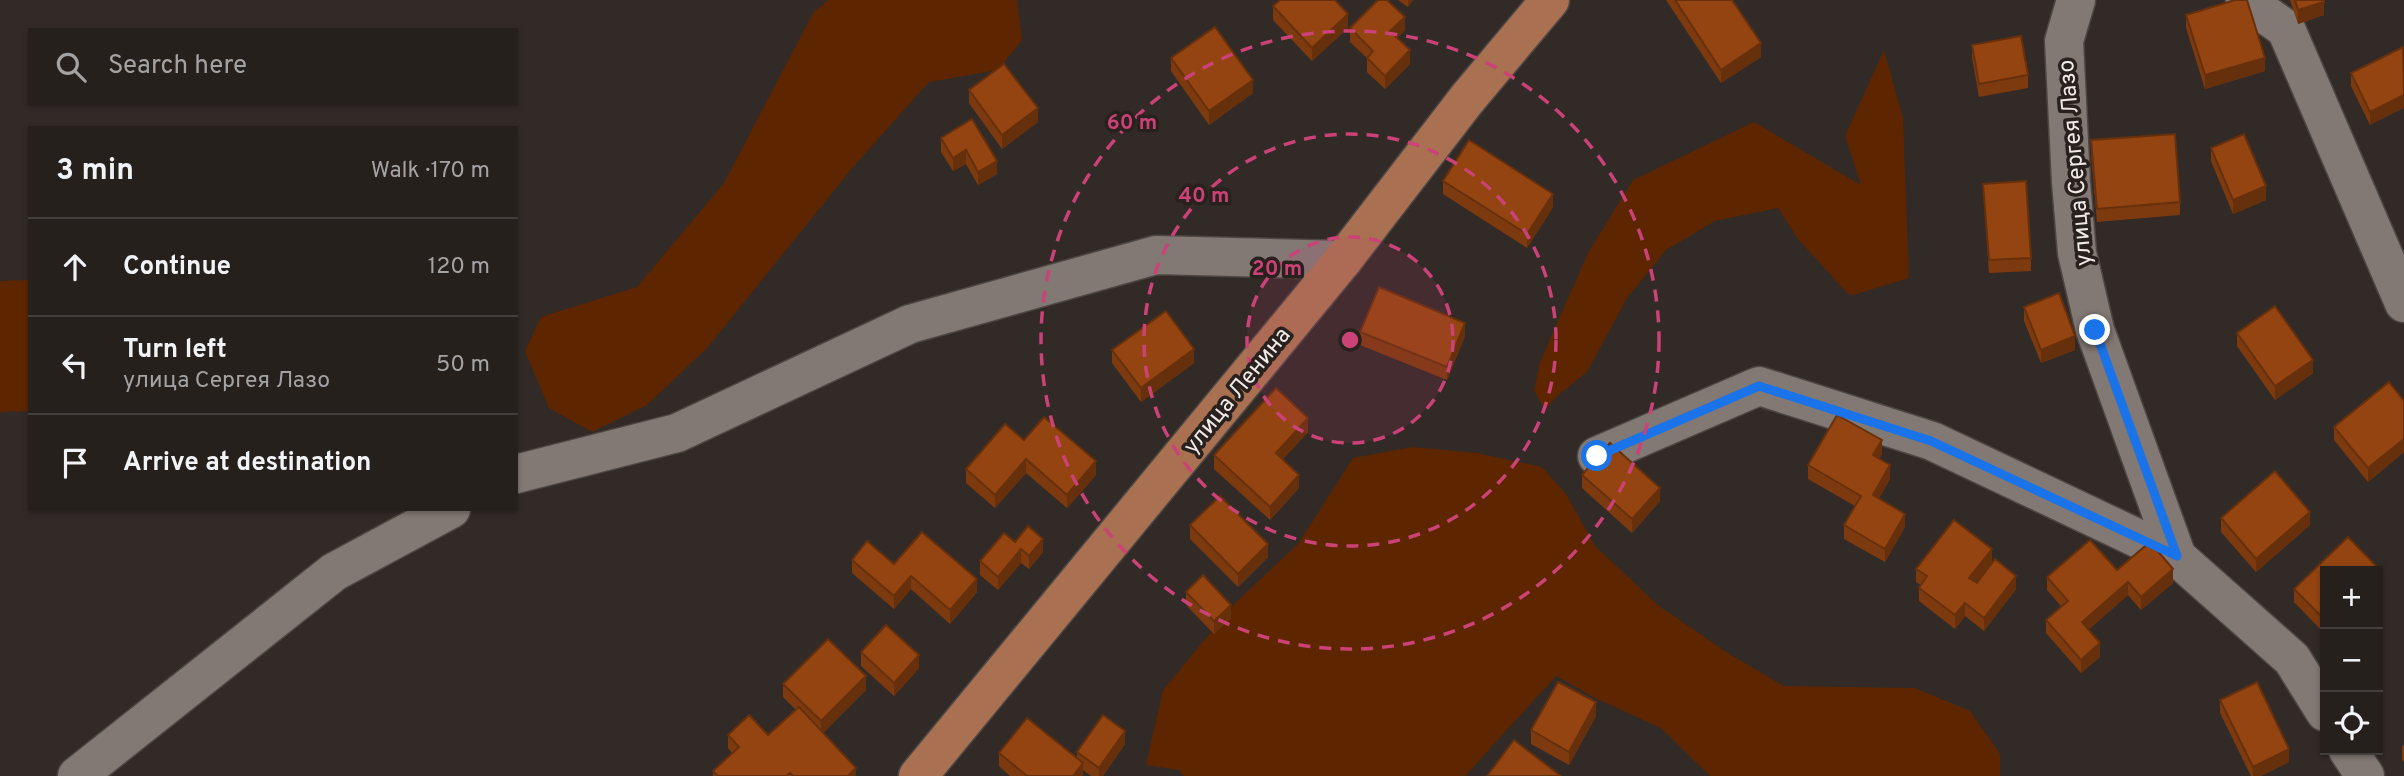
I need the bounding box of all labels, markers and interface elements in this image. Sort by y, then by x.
search box [28,28,518,105]
icon: search [52,48,90,86]
text: Search here [108,50,247,83]
street label: улица Сергея Лазо [2053,58,2100,267]
text: 60 m [1107,110,1157,137]
text: 3 min [56,153,134,190]
text: Walk · 170 m [371,157,490,186]
text: 40 m [1179,183,1229,210]
icon: ahead [56,248,94,286]
text: Continue [123,251,231,284]
text: 120 m [428,253,490,282]
text: 20 m [1252,256,1302,283]
route end [2079,314,2110,345]
street label: улица Ленина [1178,322,1298,461]
centre of rings [1338,328,1362,352]
text: Turn left [123,334,227,367]
icon: left [56,346,94,384]
text: 50 m [436,351,490,380]
text: улица Сергея Лазо [123,367,330,396]
route start [1581,440,1612,471]
icon: arrive [56,444,94,482]
text: Arrive at destination [123,447,371,480]
map controls [2320,566,2383,755]
button: + [2320,566,2383,629]
button: − [2320,629,2383,692]
button: locate [2320,692,2383,755]

